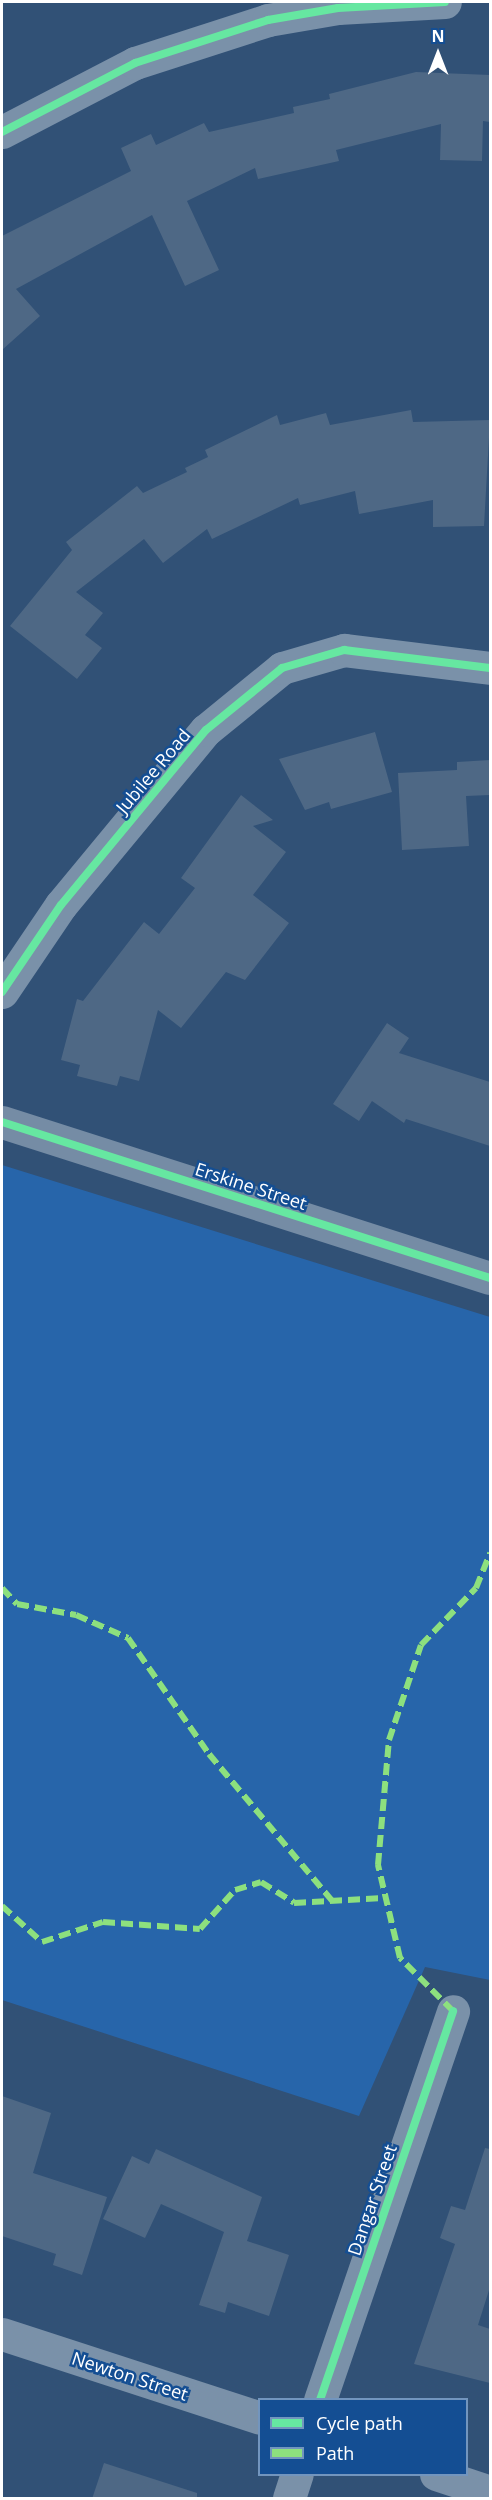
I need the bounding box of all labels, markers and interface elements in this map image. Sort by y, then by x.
north arrow [408,24,468,84]
text: N [431,25,445,47]
street label: Jubilee Road [111,724,195,818]
street label: Erskine Street [192,1158,310,1214]
street label: Dangar Street [343,2142,401,2258]
street label: Newton Street [69,2347,191,2405]
legend [258,2398,468,2476]
text: Cycle path [316,2411,403,2435]
text: Path [316,2441,354,2465]

